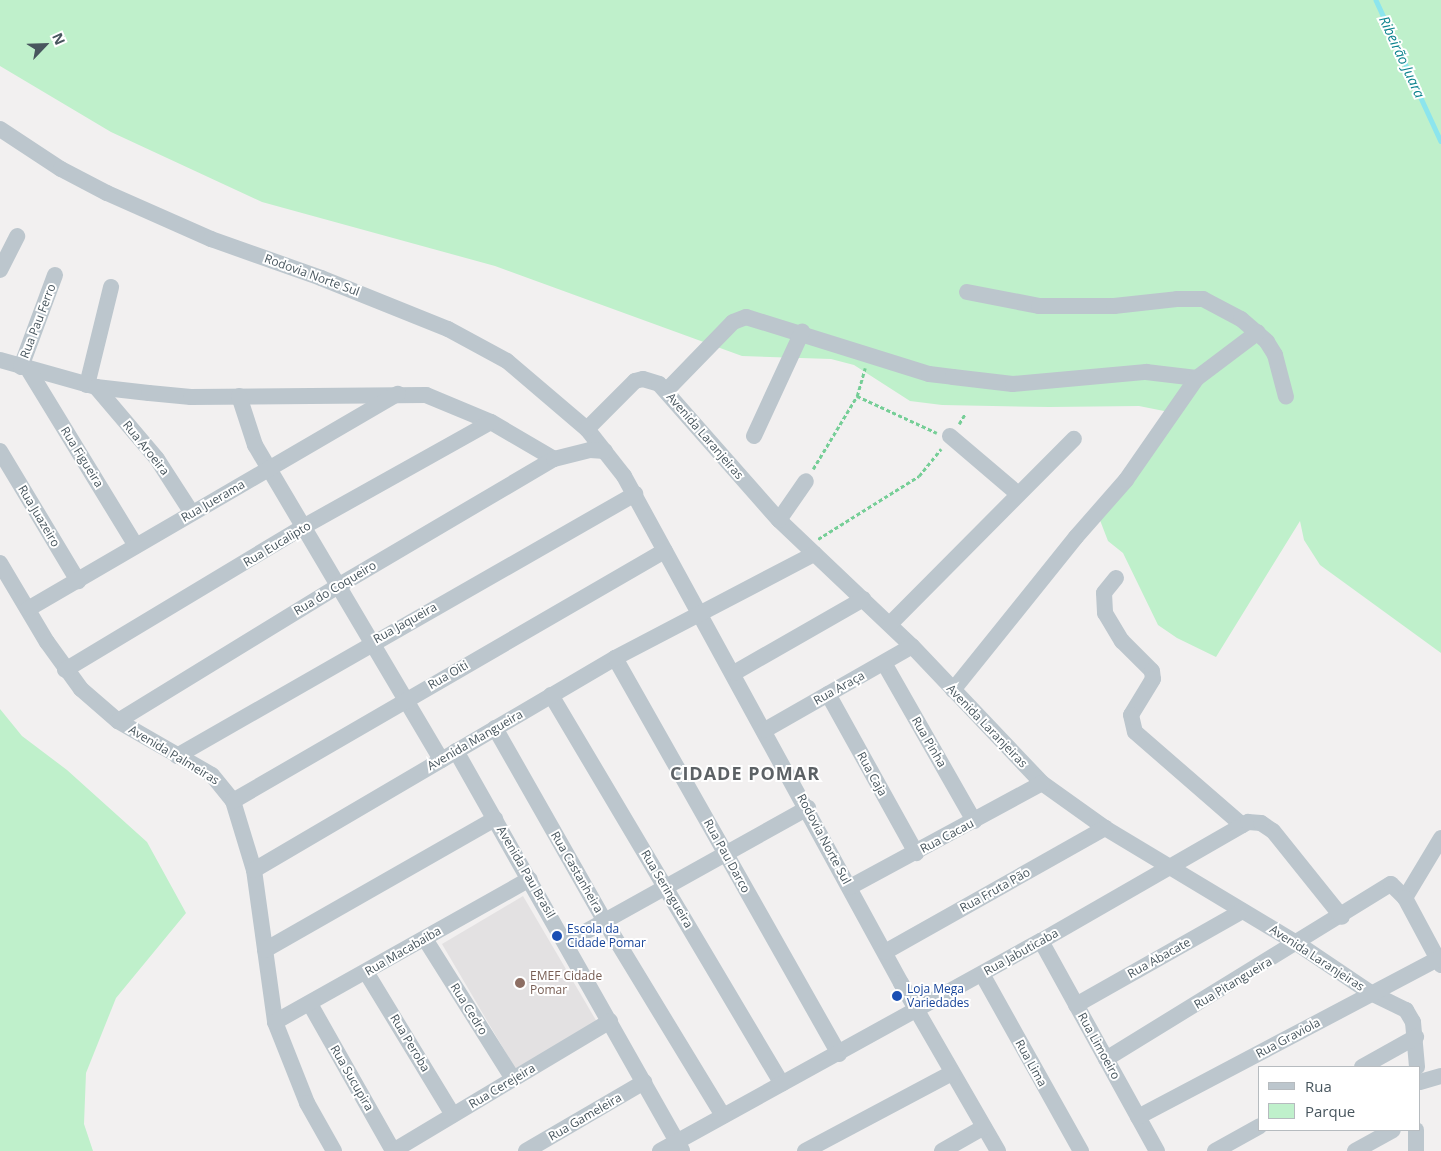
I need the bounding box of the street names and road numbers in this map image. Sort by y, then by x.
street label: Rodovia Norte Sul [262,251,362,299]
street label: Rua Pau Ferro [17,282,59,360]
street label: Avenida Laranjeiras [664,390,746,482]
street label: Rua Aroeira [120,418,172,478]
street label: Rua Figueira [58,424,106,490]
street label: Rua Juerama [179,477,247,525]
street label: Rua Juazeiro [15,483,63,549]
street label: Rua Eucalipto [241,518,313,570]
street label: Rua do Coqueiro [291,558,379,618]
street label: Rua Jaqueira [371,600,439,646]
street label: Rua Oiti [425,658,471,692]
street label: Rua Araça [811,668,867,708]
street label: Avenida Laranjeiras [944,682,1030,770]
street label: Avenida Mangueira [425,707,525,773]
street label: Rua Pinha [909,714,949,770]
street label: Avenida Palmeiras [126,722,222,788]
street label: Rua Caja [854,749,890,799]
street label: Rodovia Norte Sul [794,791,854,887]
street label: Rua Cacau [918,816,976,856]
street label: Rua Pau Darco [701,817,753,895]
street label: Avenida Pau Brasil [494,824,558,920]
street label: Rua Castanheira [548,829,606,915]
street label: Rua Seringueira [638,847,696,931]
street label: Rua Fruta Pão [957,865,1033,915]
street label: Avenida Laranjeiras [1267,922,1367,994]
street label: Rua Macabaiba [362,923,444,979]
street label: Rua Jabuticaba [981,926,1061,978]
street label: Rua Abacate [1125,935,1193,981]
street label: Rua Pitangueira [1191,954,1275,1012]
street label: Rua Cedro [447,980,491,1038]
street label: Rua Limoeiro [1075,1010,1123,1082]
street label: Rua Peroba [387,1012,433,1074]
street label: Rua Graviola [1253,1015,1323,1061]
street label: Rua Lima [1012,1037,1050,1089]
street label: Rua Sucupira [327,1043,377,1113]
street label: Rua Cerejeira [466,1061,538,1111]
street label: Rua Gameleira [546,1090,624,1144]

